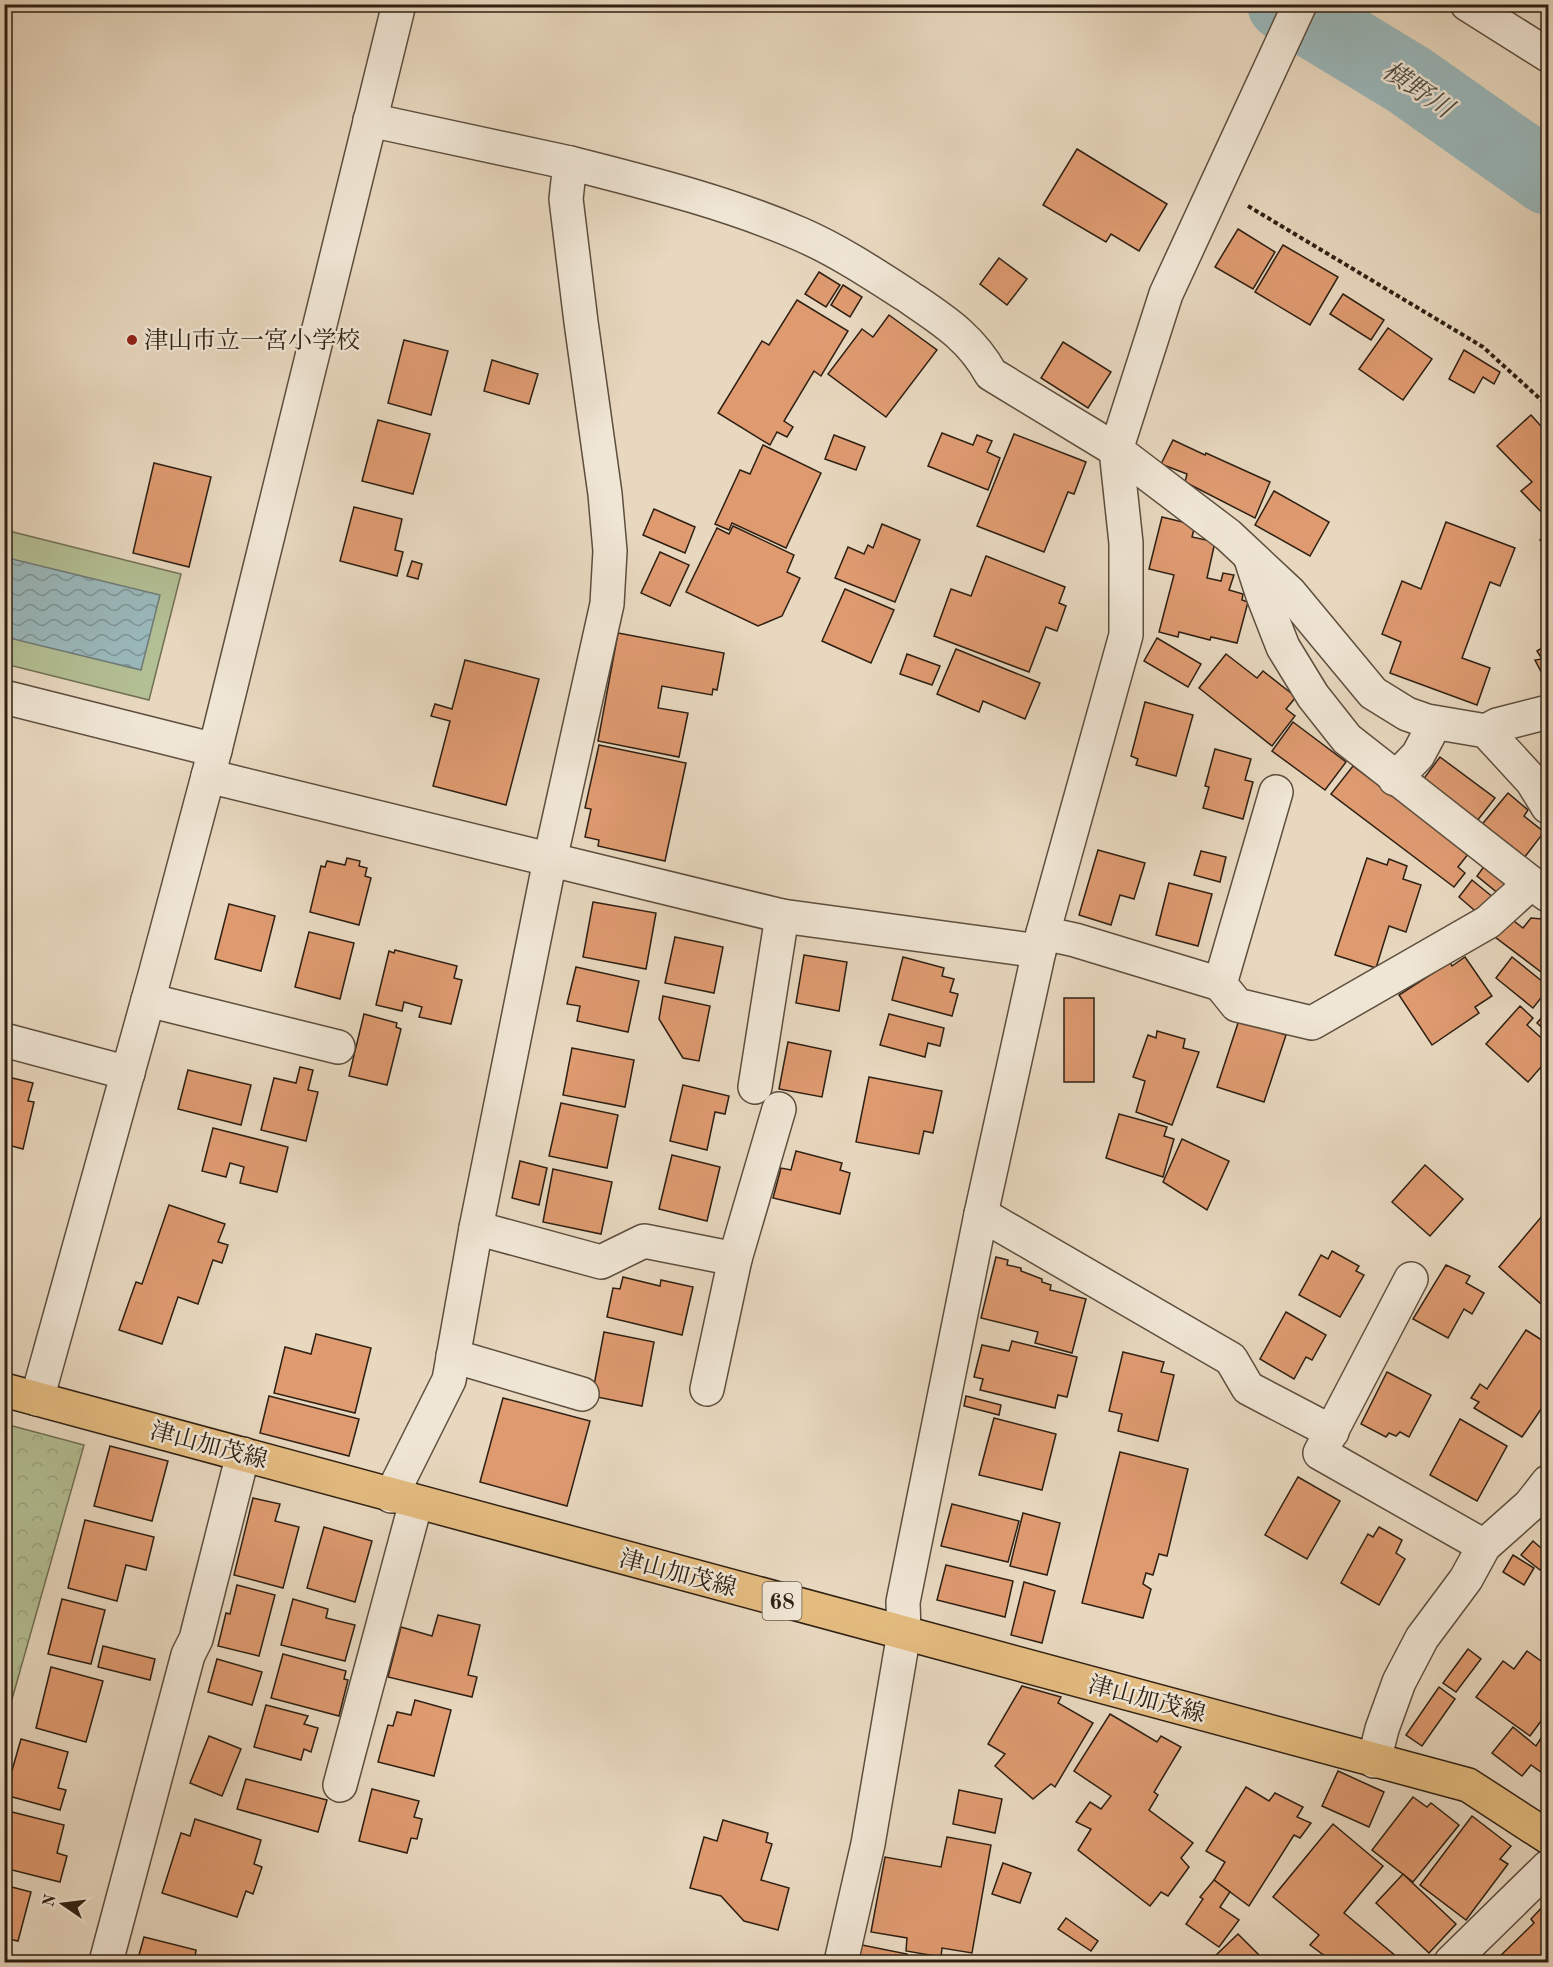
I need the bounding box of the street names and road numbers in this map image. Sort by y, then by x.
street label: 津山加茂線 [147,1417,270,1474]
street label: 津山加茂線 [616,1545,739,1602]
road number: 68 [762,1582,802,1620]
street label: 津山加茂線 [1085,1671,1208,1728]

